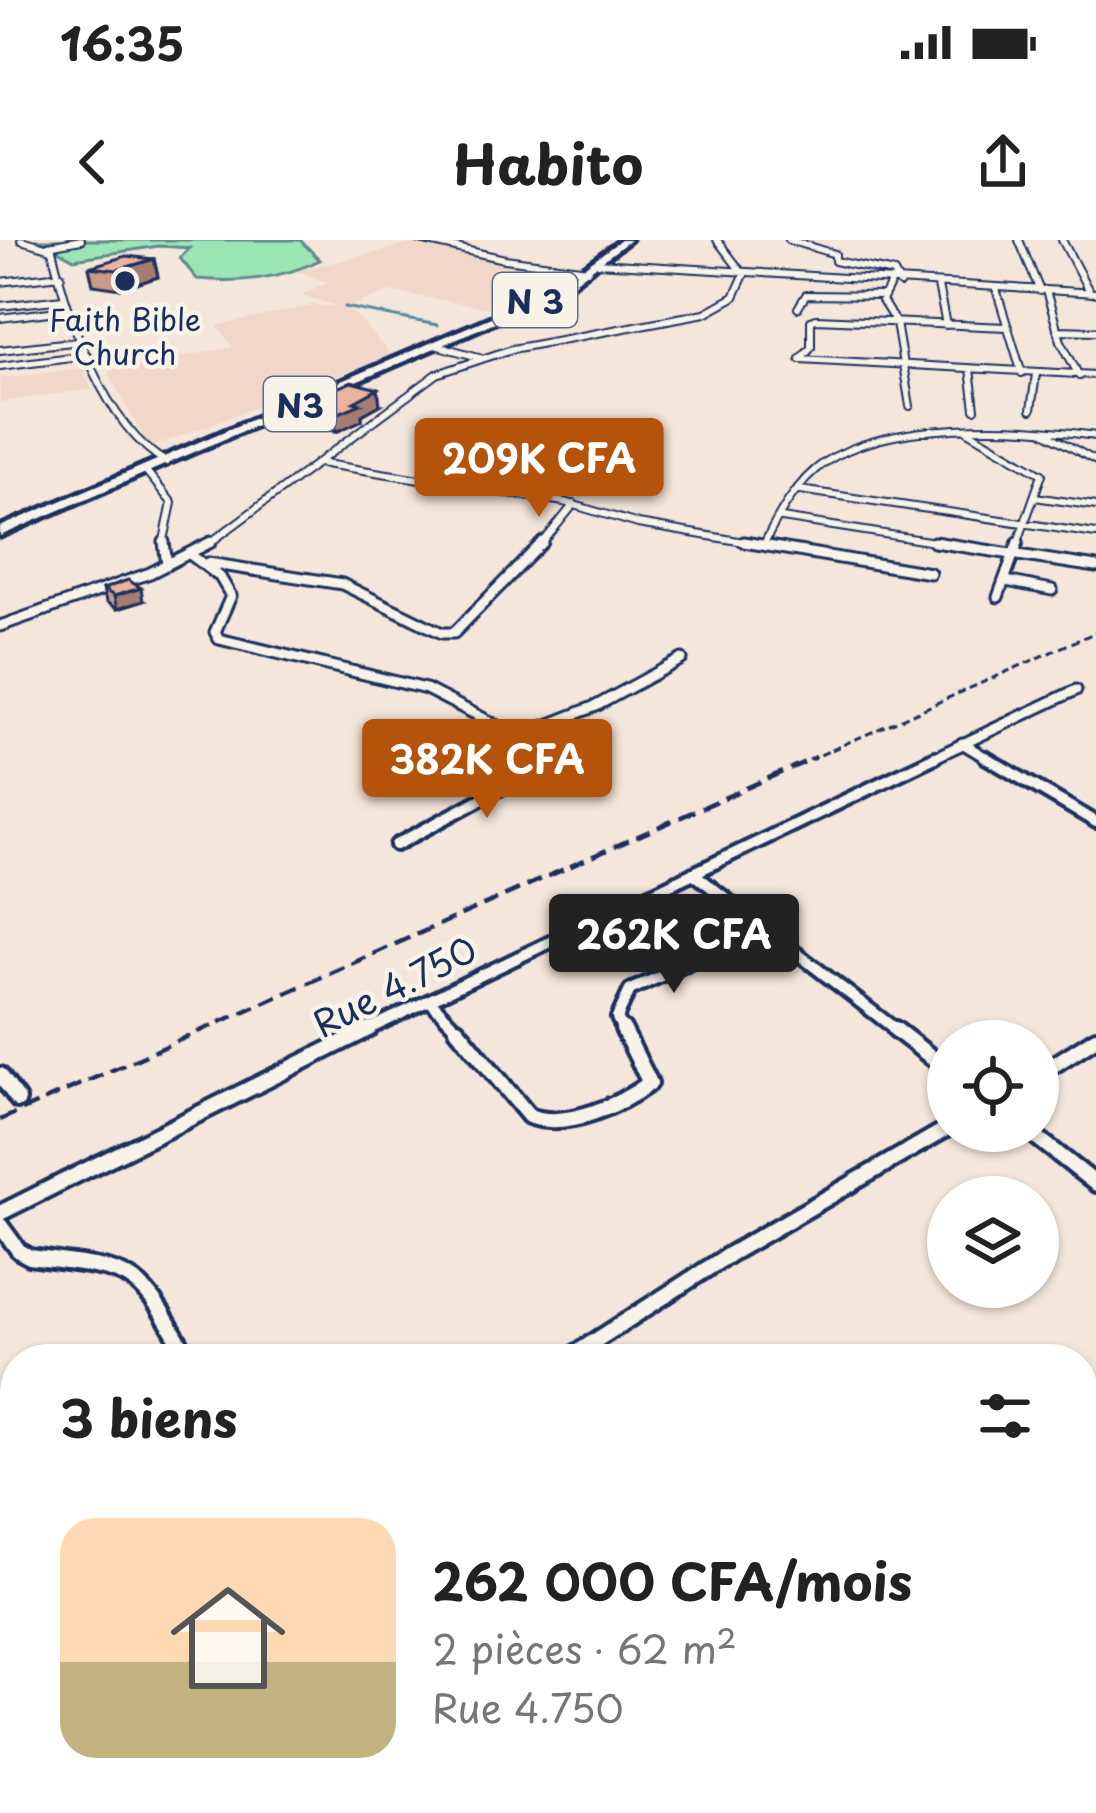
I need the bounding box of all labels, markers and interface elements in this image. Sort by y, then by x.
text: 16:35 [60,8,184,76]
text: Habito [453,122,643,203]
icon: back [60,129,126,195]
icon: share [970,129,1036,195]
marker: Faith Bible Church [112,268,138,294]
road number: N 3 [493,273,577,327]
place label: Faith Bible Church [49,296,201,375]
road number: N3 [264,377,336,431]
pin: 209K CFA [415,418,663,520]
text: 209K CFA [442,427,636,486]
pin: 382K CFA [363,719,611,821]
text: 382K CFA [389,728,585,787]
pin: 262K CFA [550,894,798,996]
text: 262K CFA [576,903,772,962]
street label: Rue 4.750 [303,921,485,1049]
map controls [927,1020,1059,1308]
button: locate [927,1020,1059,1152]
button: layers [927,1176,1059,1308]
text: 3 biens [60,1378,238,1455]
icon: filters [972,1383,1038,1449]
text: 262 000 CFA/mois [432,1541,912,1618]
icon: home [156,1566,300,1710]
text: 2 pièces · 62 m² [432,1618,737,1677]
text: Rue 4.750 [432,1677,624,1736]

